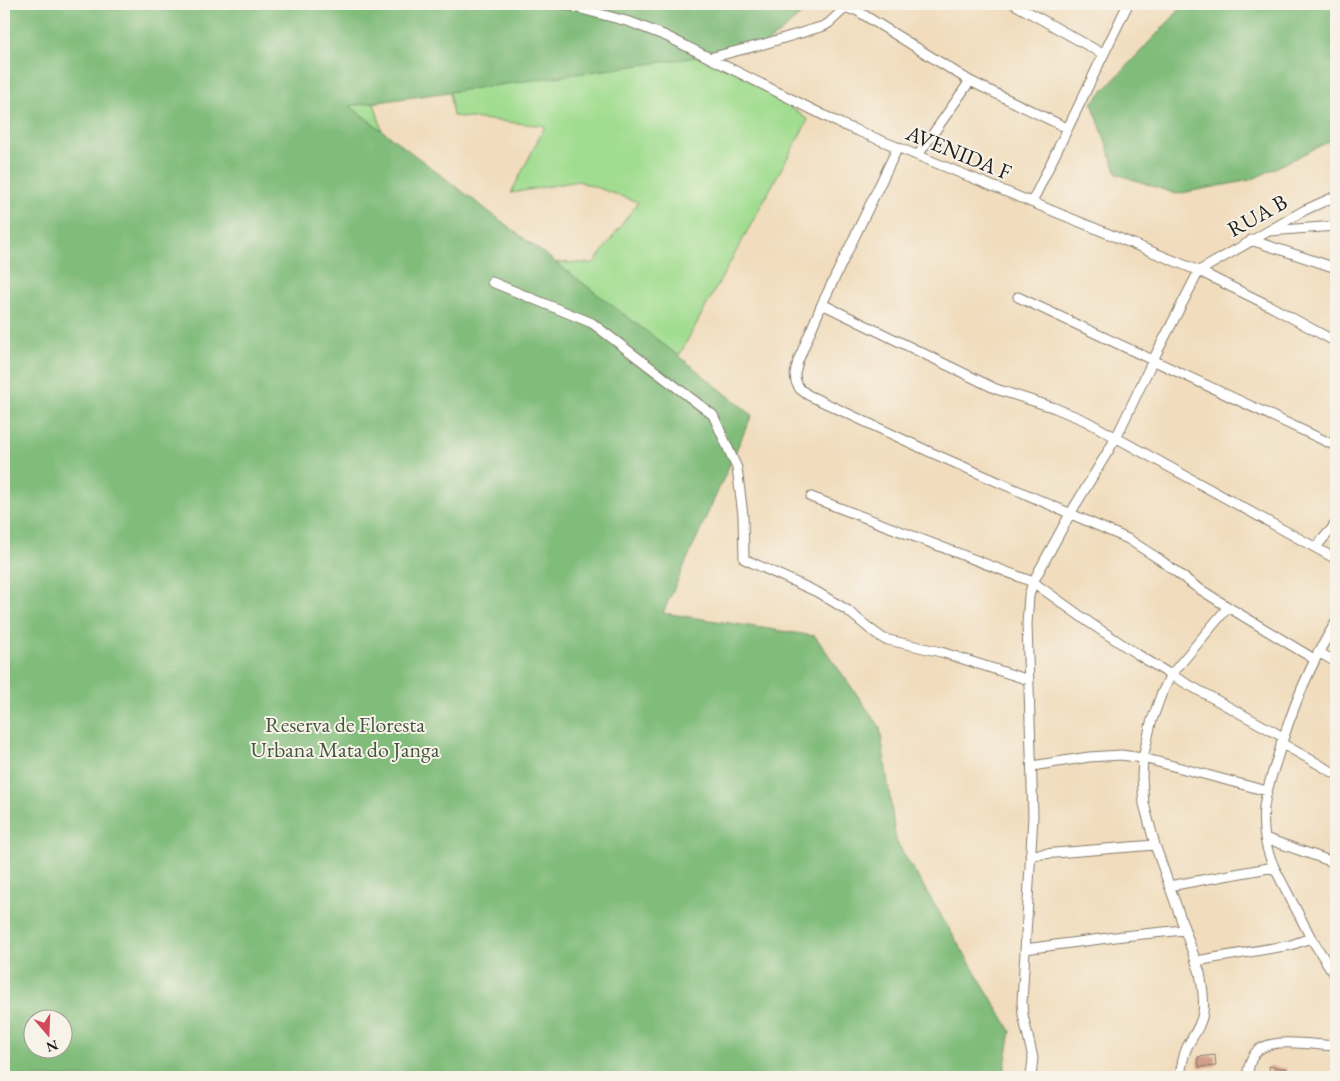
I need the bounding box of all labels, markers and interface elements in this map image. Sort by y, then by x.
street label: AVENIDA F [901,118,1016,187]
street label: RUA B [1222,187,1293,244]
park label: Reserva de Floresta Urbana Mata do Janga [251,710,440,764]
north arrow [22,1008,72,1058]
text: N [43,1036,61,1057]

